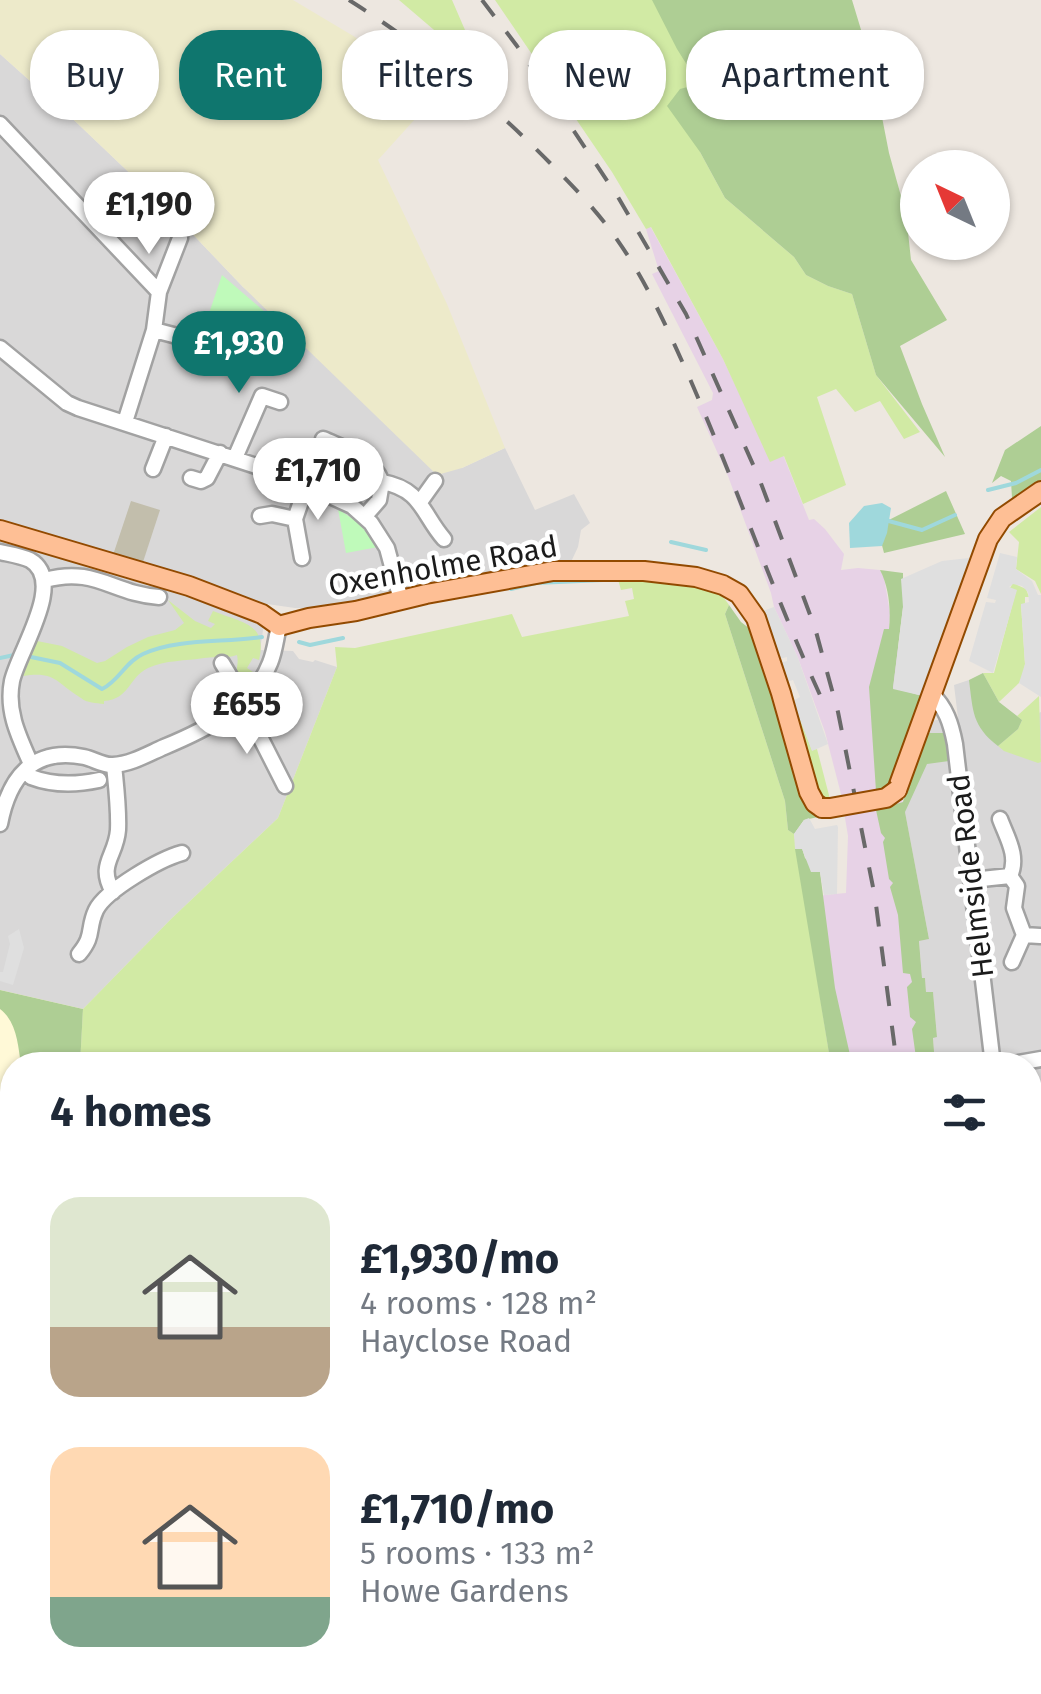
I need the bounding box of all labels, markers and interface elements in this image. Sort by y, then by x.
chip: Buy [30,30,159,120]
chip: Rent [179,30,322,120]
chip: Filters [342,30,508,120]
chip: New [528,30,666,120]
chip: Apartment [686,30,924,120]
north arrow [900,150,1010,260]
map controls [900,150,1010,260]
pin: £1,190 [68,172,230,257]
text: £1,190 [106,185,192,223]
pin: £1,930 [158,311,320,396]
text: £1,930 [194,324,284,362]
pin: £1,710 [237,438,399,523]
text: £1,710 [275,451,361,489]
street label: Oxenholme Road [326,528,560,604]
pin: £655 [188,672,306,757]
text: £655 [213,685,281,723]
street label: Helmside Road [941,772,1001,980]
icon: filters [937,1085,992,1140]
text: 4 homes [50,1087,211,1137]
text: £1,930/mo [360,1234,559,1284]
icon: home [130,1237,250,1357]
text: 4 rooms · 128 m² [360,1284,597,1322]
text: Hayclose Road [360,1322,572,1360]
text: £1,710/mo [360,1484,554,1534]
icon: home [130,1487,250,1607]
text: 5 rooms · 133 m² [360,1534,595,1572]
text: Howe Gardens [360,1572,569,1610]

